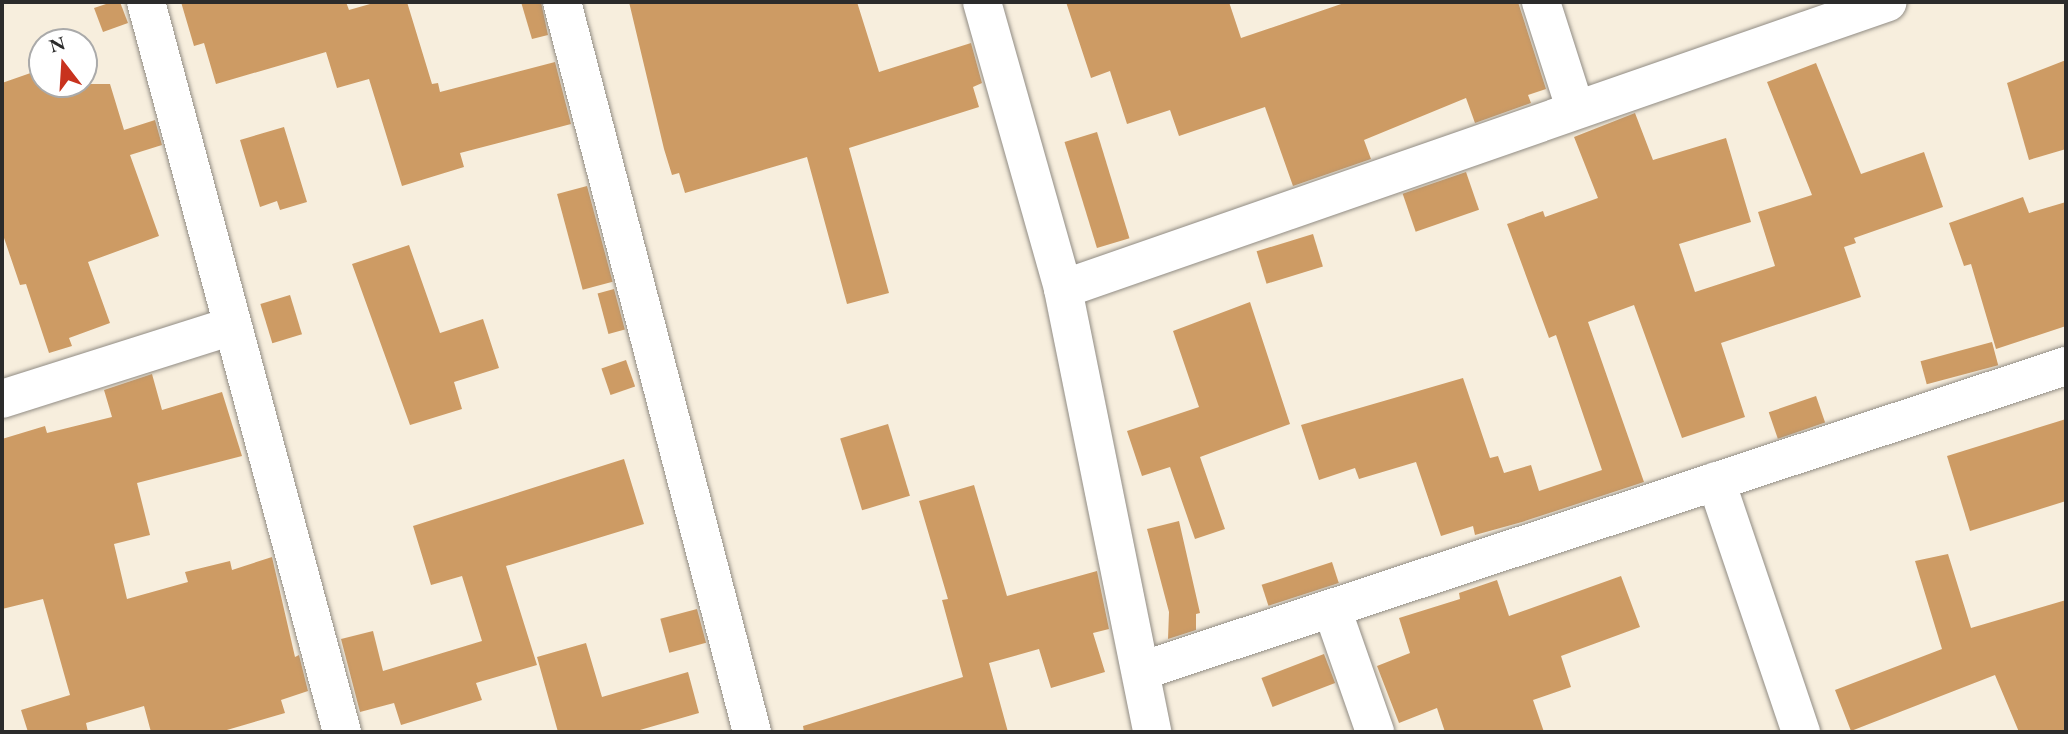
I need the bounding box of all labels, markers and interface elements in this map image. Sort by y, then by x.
north arrow [28,28,98,98]
text: N [46,30,68,59]

